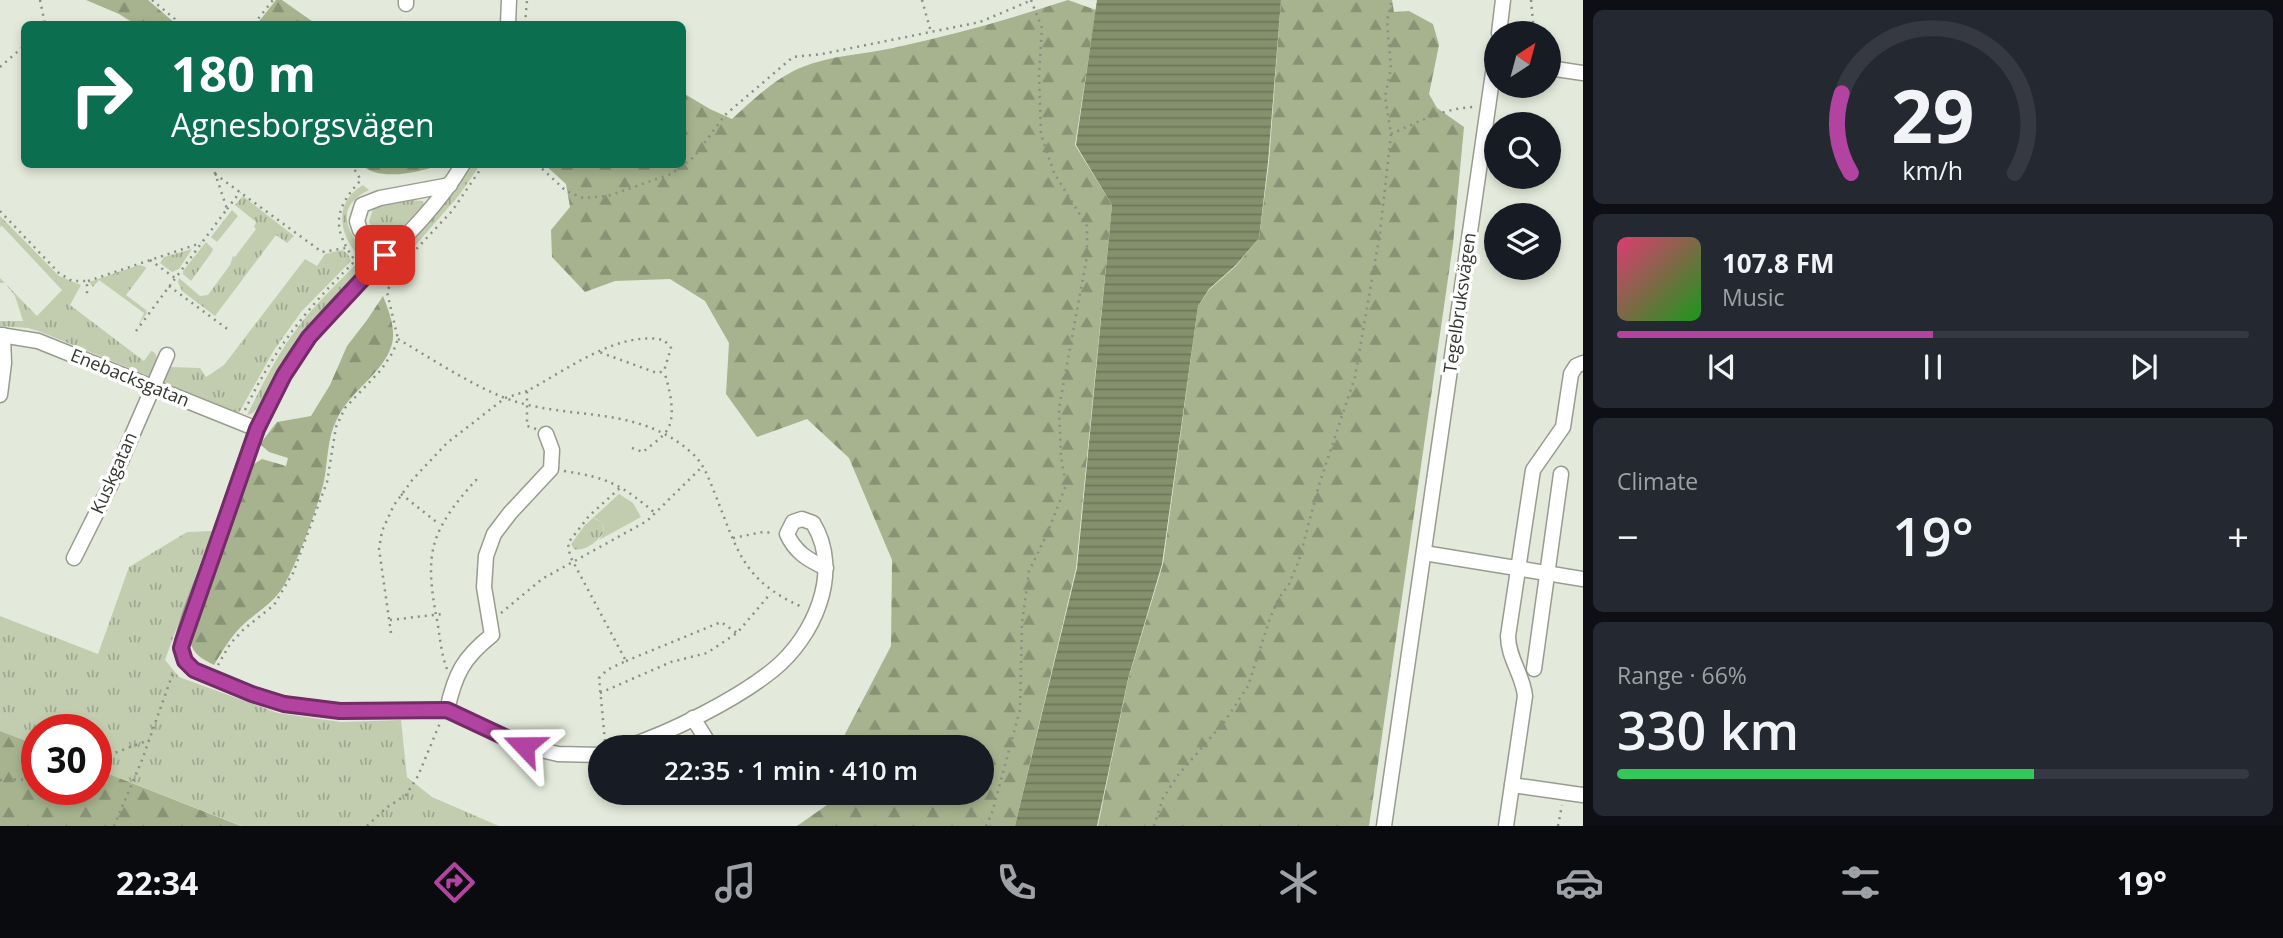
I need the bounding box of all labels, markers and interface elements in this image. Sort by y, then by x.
north arrow [1484,21,1561,98]
map controls [1484,21,1561,280]
text: 180 m [171,40,316,106]
icon: right [56,49,147,140]
text: 29 [1891,65,1975,164]
text: Agnesborgsvägen [171,103,435,146]
button: search [1484,112,1561,189]
text: km/h [1903,153,1963,187]
button: layers [1484,203,1561,280]
pin [355,225,415,285]
street label: Tegelbruksvägen [1437,231,1481,375]
icon: arrive [366,236,404,274]
text: 107.8 FM [1722,245,1834,281]
text: Music [1722,281,1785,313]
street label: Enebacksgatan [67,342,193,412]
icon: previous [1703,348,1741,386]
icon: pause [1914,348,1952,386]
icon: next [2125,348,2163,386]
street label: Kuskgatan [84,428,142,517]
text: Climate [1617,465,1698,497]
text: 19° [1892,500,1974,571]
text: − [1617,510,1639,562]
text: + [2227,510,2249,562]
text: Range · 66% [1617,659,1747,691]
text: 330 km [1617,694,1799,765]
position arrow [487,709,561,783]
speed limit sign: 30 [21,714,112,805]
text: 22:35 · 1 min · 410 m [664,752,918,788]
icon: directions [430,858,479,907]
icon: music [711,858,760,907]
icon: phone [992,858,1041,907]
icon: climate [1274,858,1323,907]
icon: car [1555,858,1604,907]
icon: filters [1836,858,1885,907]
text: 22:34 [116,861,198,904]
text: 19° [2117,861,2167,904]

